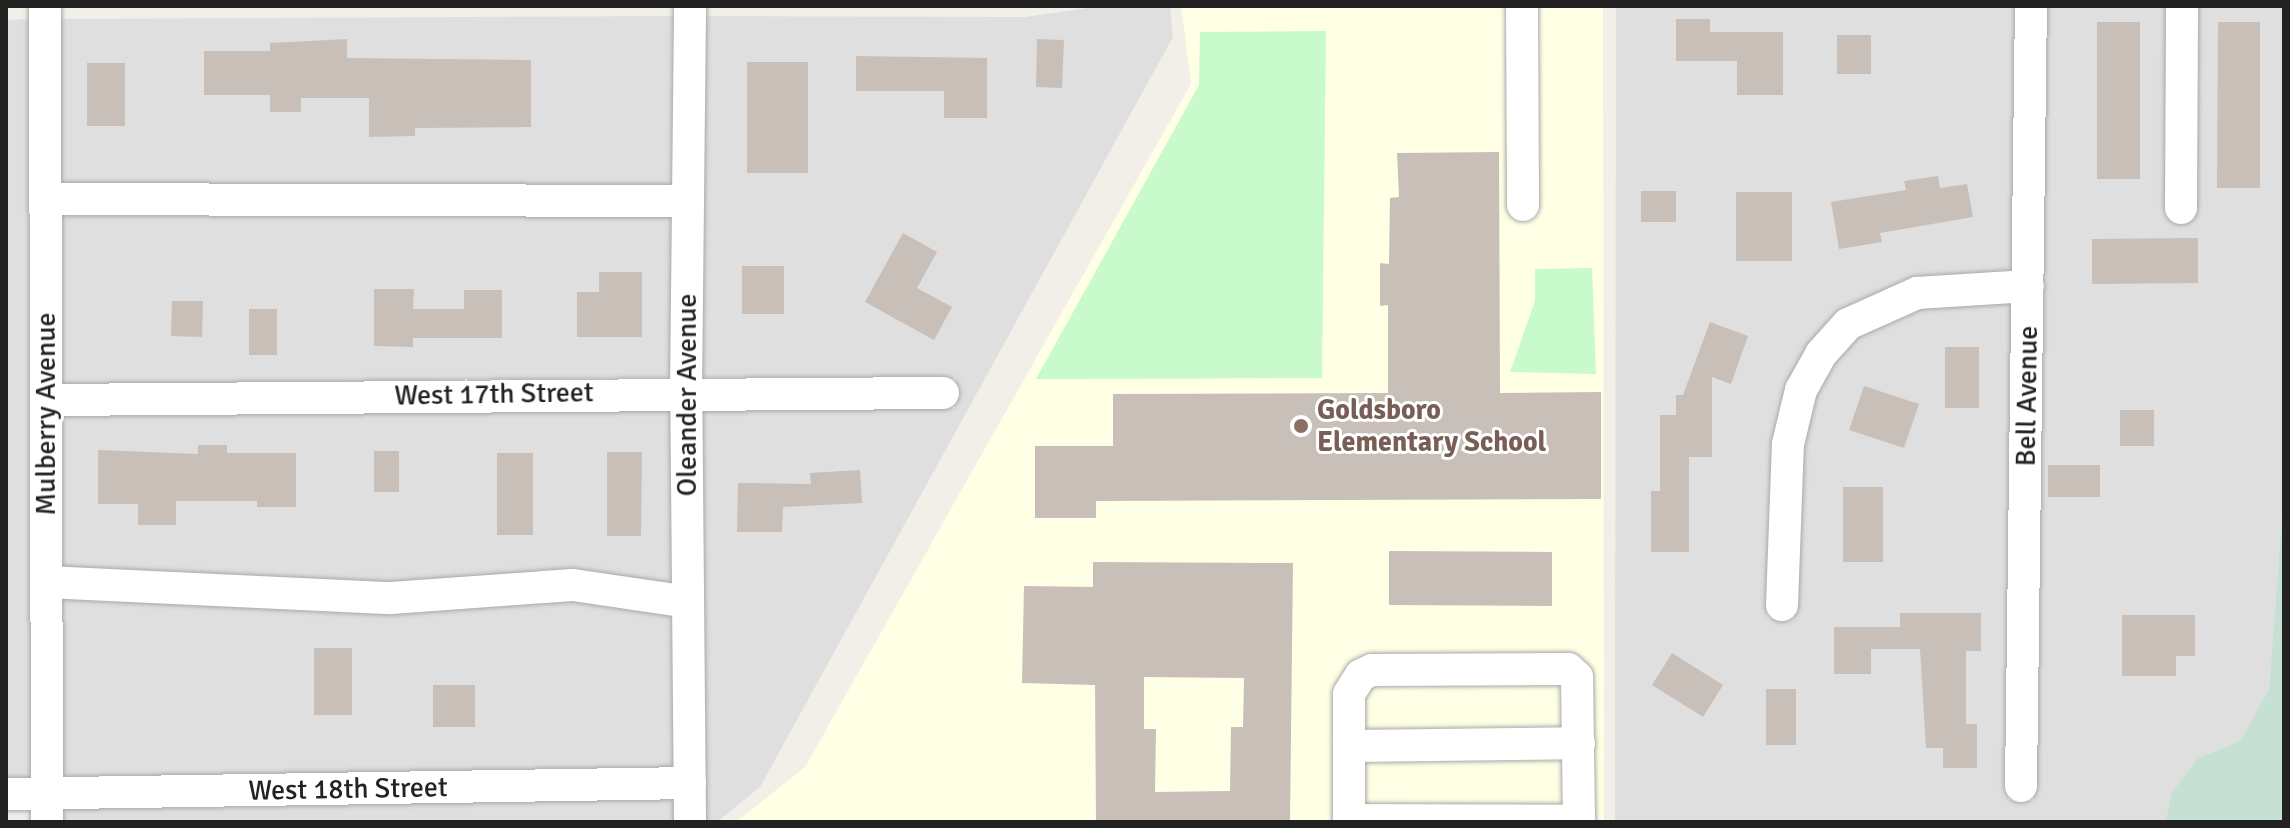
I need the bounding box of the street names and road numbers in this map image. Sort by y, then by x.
street label: Oleander Avenue [670,294,704,496]
street label: Mulberry Avenue [29,312,63,516]
street label: Bell Avenue [2009,325,2045,467]
street label: West 17th Street [394,375,594,413]
street label: West 18th Street [248,770,448,808]

